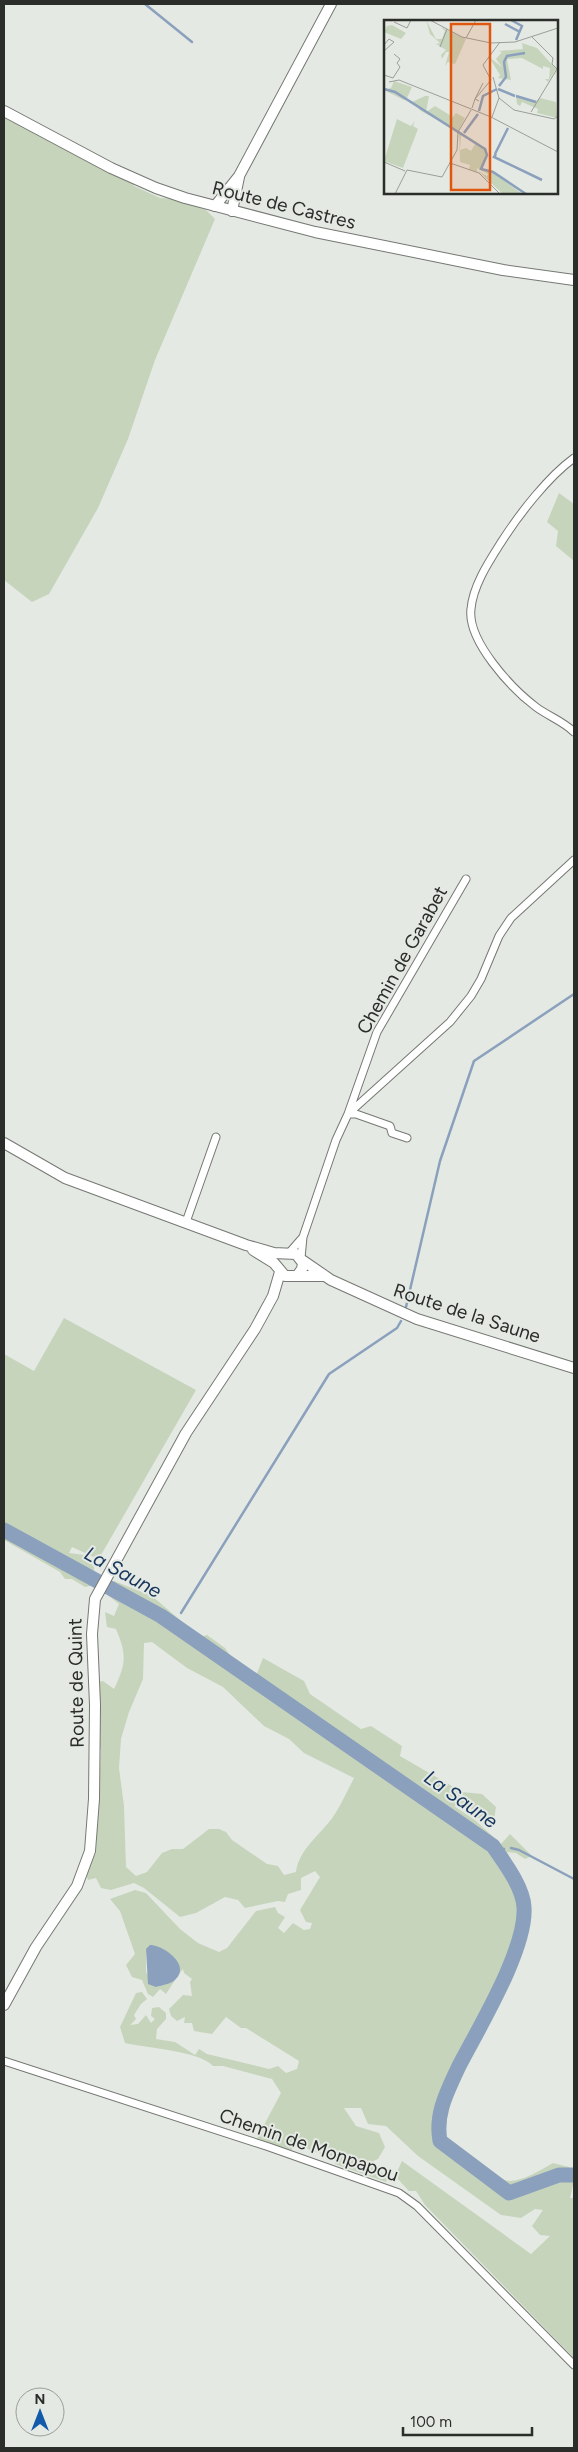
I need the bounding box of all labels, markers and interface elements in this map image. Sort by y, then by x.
inset map [384,20,558,194]
street label: Route de Castres [210,176,358,234]
street label: Chemin de Garabet [352,882,452,1038]
street label: Route de la Saune [390,1278,544,1348]
water label: La Saune [80,1541,166,1603]
street label: Route de Quint [63,1618,89,1748]
water label: La Saune [420,1765,502,1833]
street label: Chemin de Monpapou [216,2103,402,2187]
north arrow [15,2387,65,2437]
text: N [35,2391,45,2408]
scale bar [403,2404,532,2436]
text: 100 m [410,2413,452,2431]

